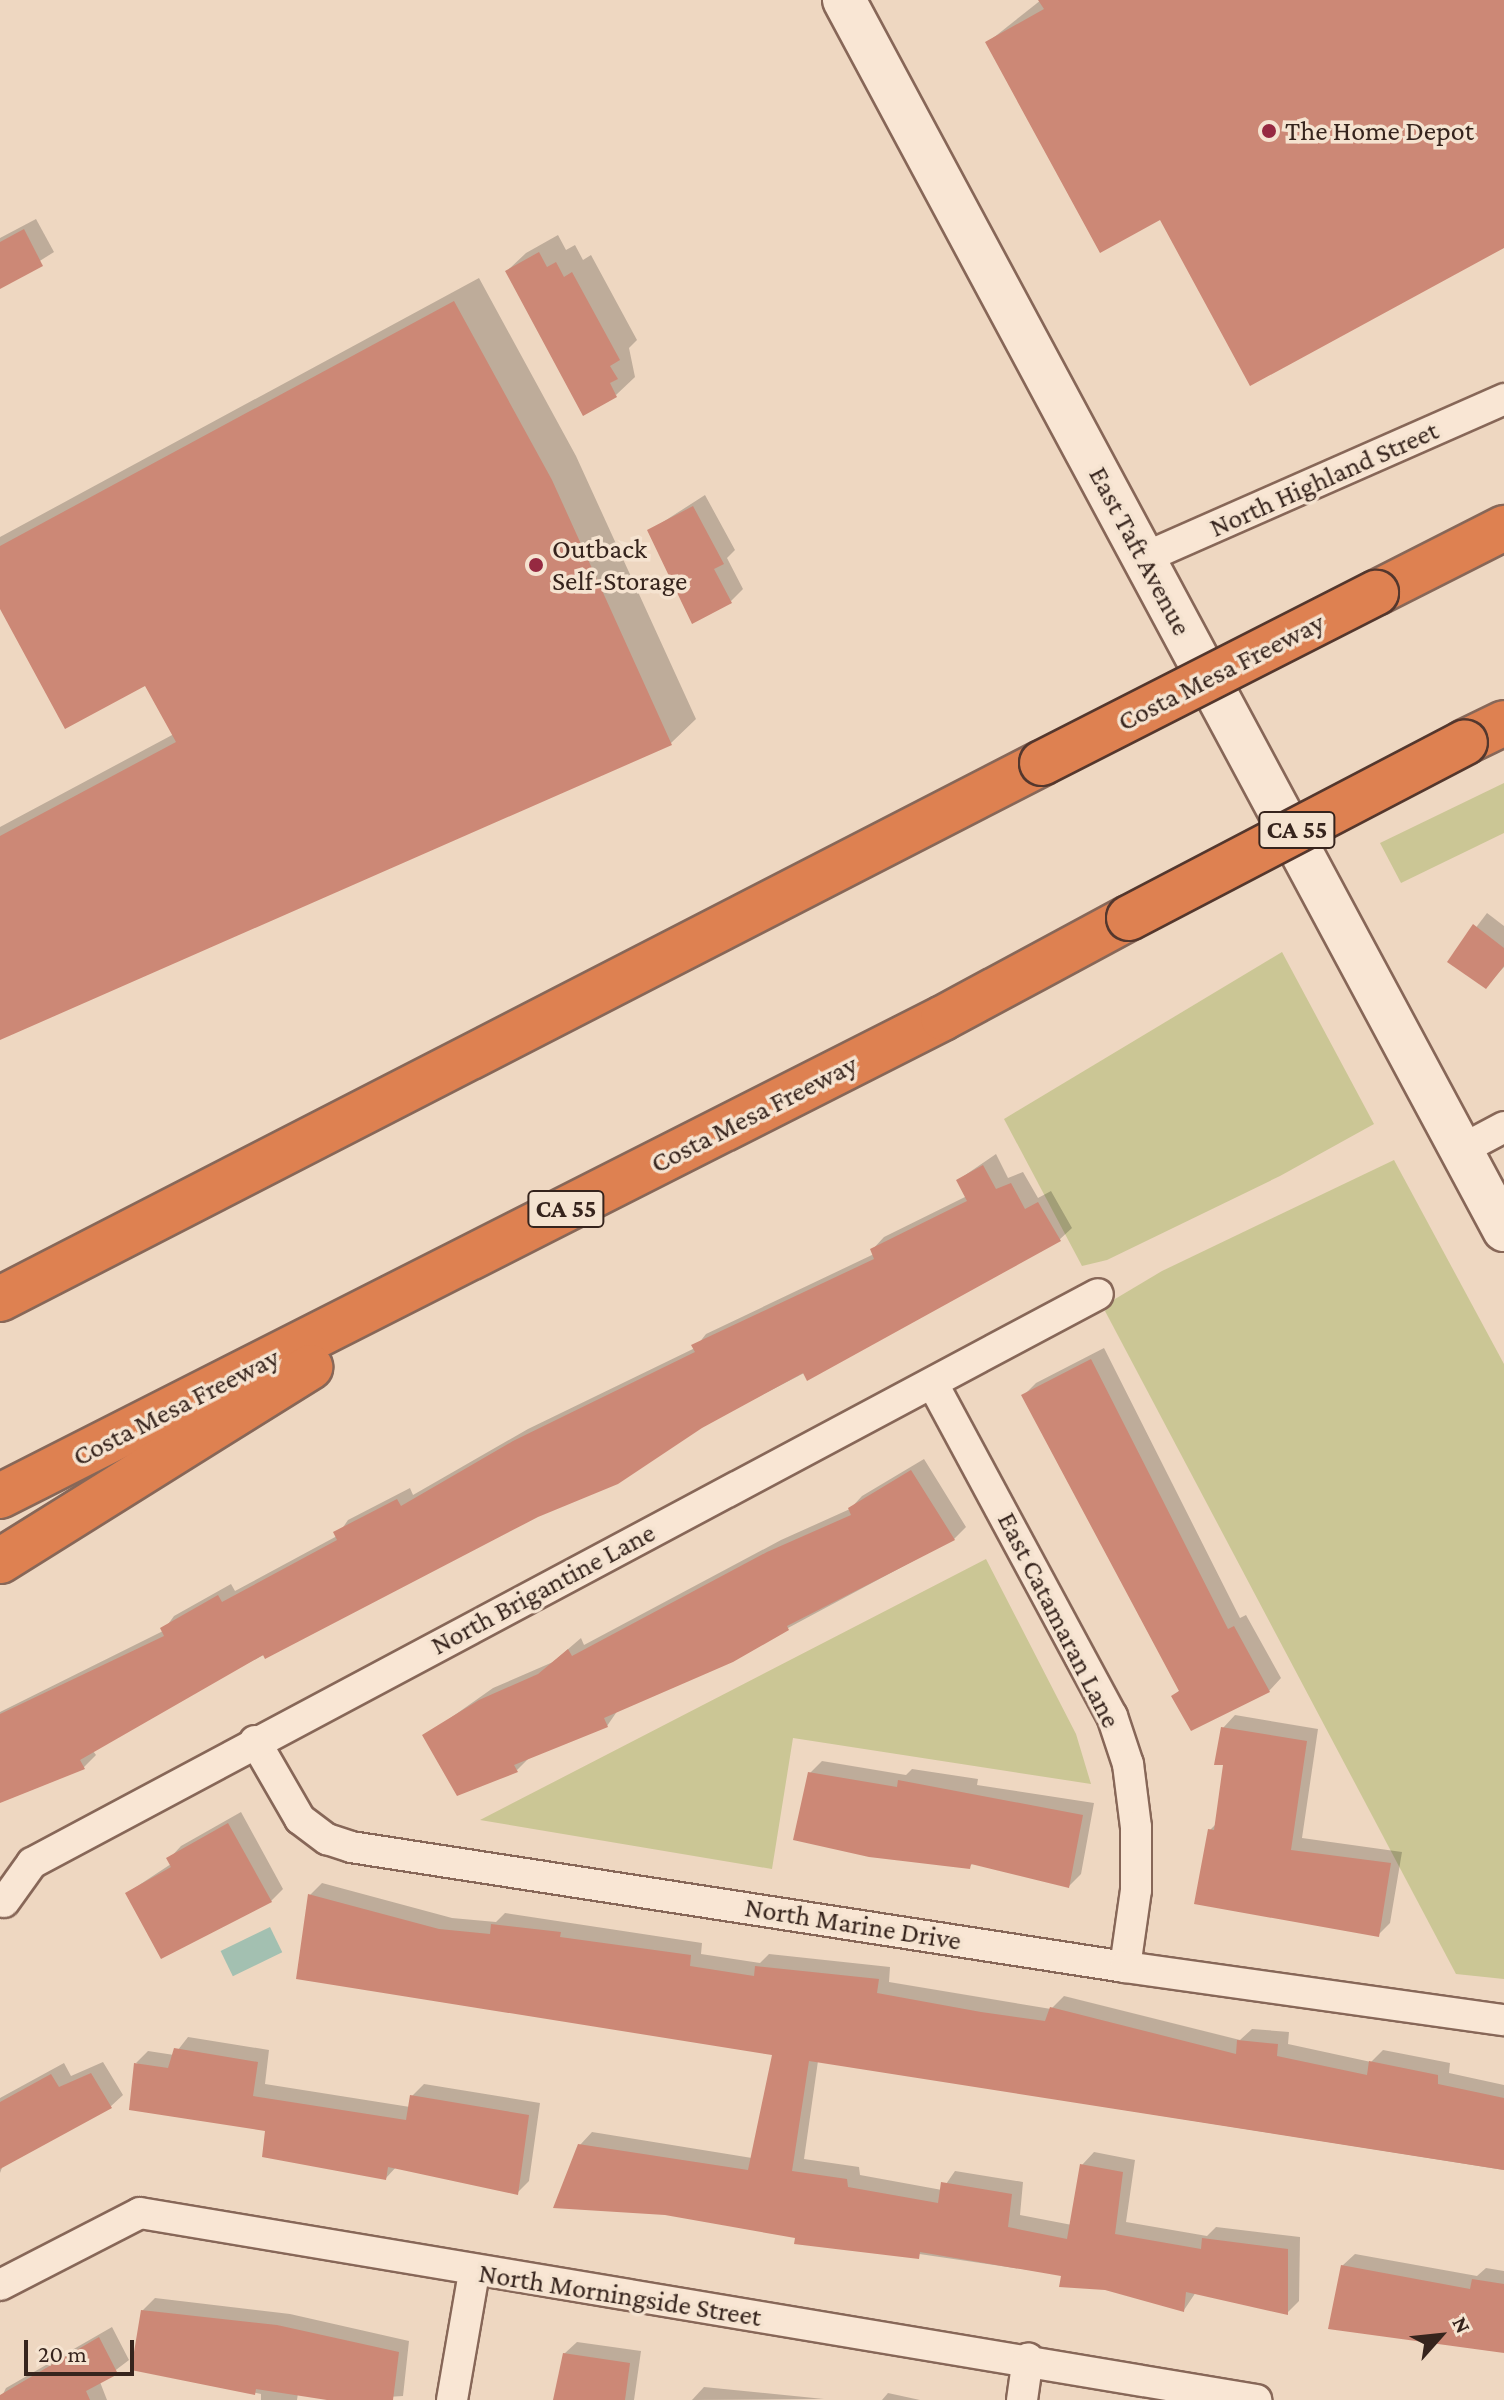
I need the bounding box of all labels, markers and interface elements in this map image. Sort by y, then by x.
place label: The Home Depot [1285,114,1474,148]
marker: The Home Depot [1260,122,1278,140]
street label: North Highland Street [1204,413,1444,545]
street label: East Taft Avenue [1081,461,1199,641]
place label: Outback Self-Storage [552,532,687,598]
marker: Outback Self-Storage [527,556,545,574]
street label: Costa Mesa Freeway [1112,605,1330,739]
road number: CA 55 [1257,808,1337,852]
street label: Costa Mesa Freeway [645,1047,863,1181]
road number: CA 55 [526,1187,606,1231]
street label: Costa Mesa Freeway [67,1340,285,1474]
street label: East Catamaran Lane [990,1507,1128,1733]
street label: North Brigantine Lane [425,1516,661,1662]
street label: North Marine Drive [742,1890,964,1958]
street label: North Morningside Street [476,2256,764,2334]
north arrow [1400,2296,1480,2376]
text: N [1447,2313,1476,2337]
scale bar [28,2324,138,2374]
text: 20 m [38,2340,87,2367]

